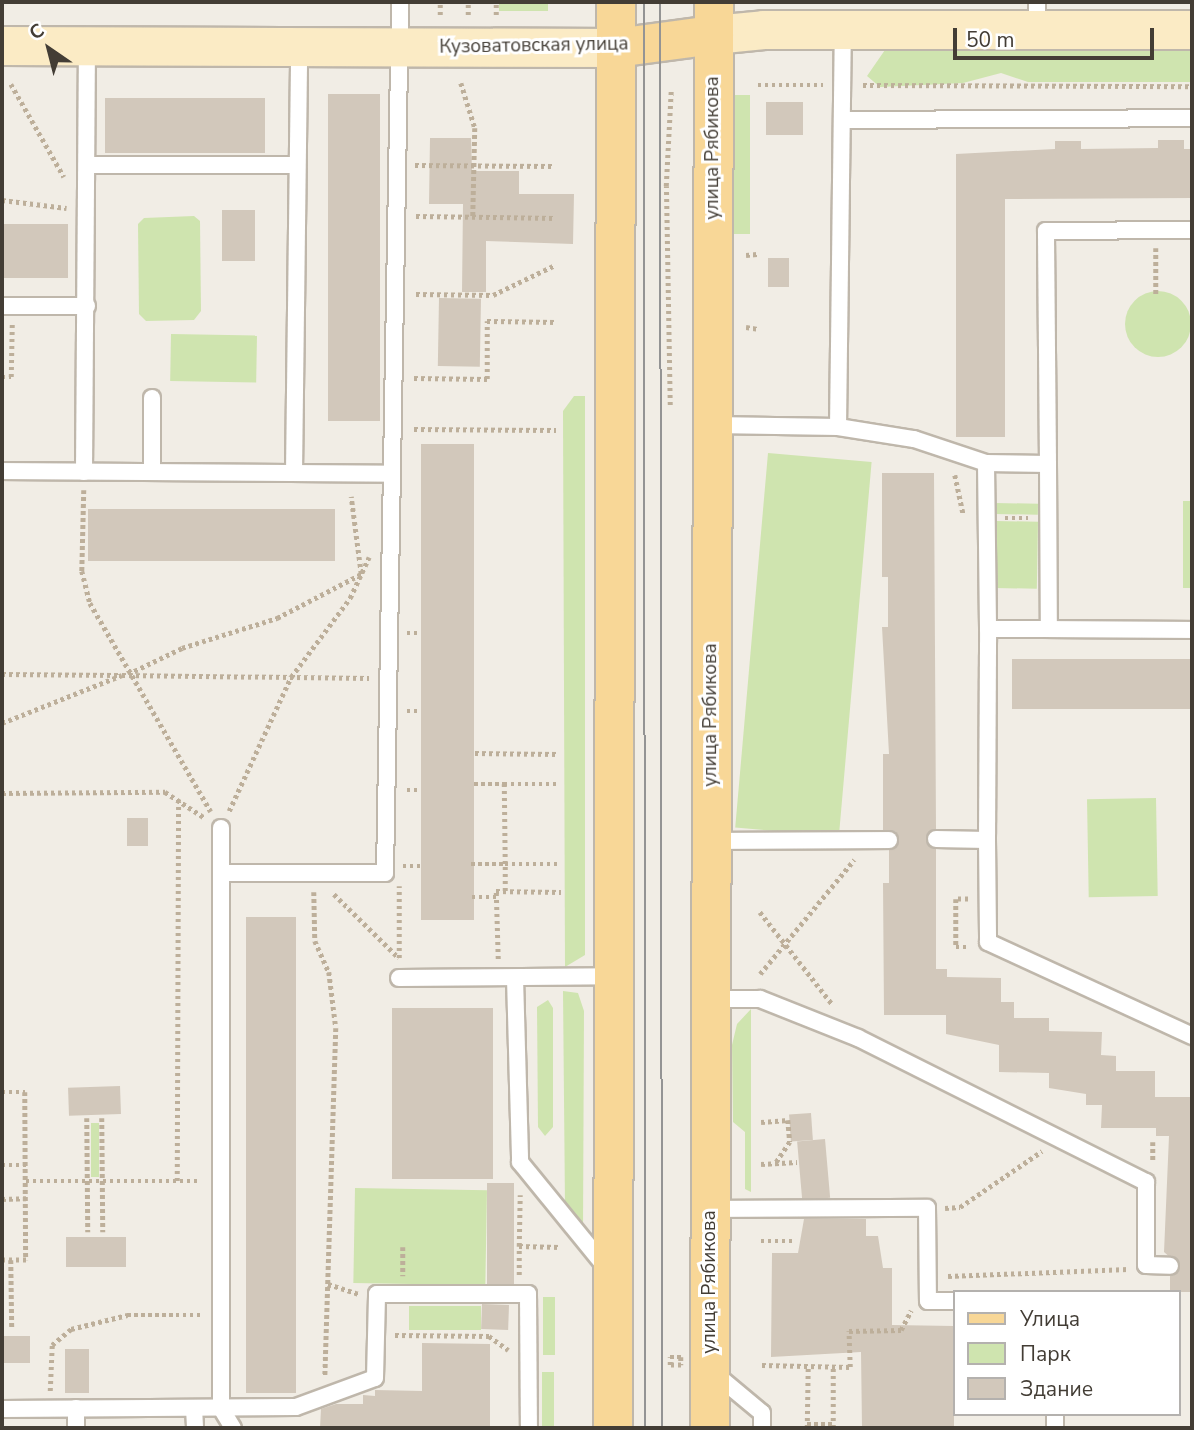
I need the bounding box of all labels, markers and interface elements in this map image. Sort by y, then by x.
north arrow [14,14,84,84]
scale bar [956,14,1157,58]
text: С [24,17,50,46]
text: 50 m [966,26,1015,54]
street label: Кузоватовская улица [439,33,629,59]
street label: улица Рябикова [702,76,724,220]
street label: улица Рябикова [700,643,722,787]
street label: улица Рябикова [699,1210,721,1354]
legend [953,1290,1180,1416]
text: Улица [1020,1305,1080,1333]
text: Парк [1020,1340,1071,1368]
text: Здание [1020,1375,1093,1403]

